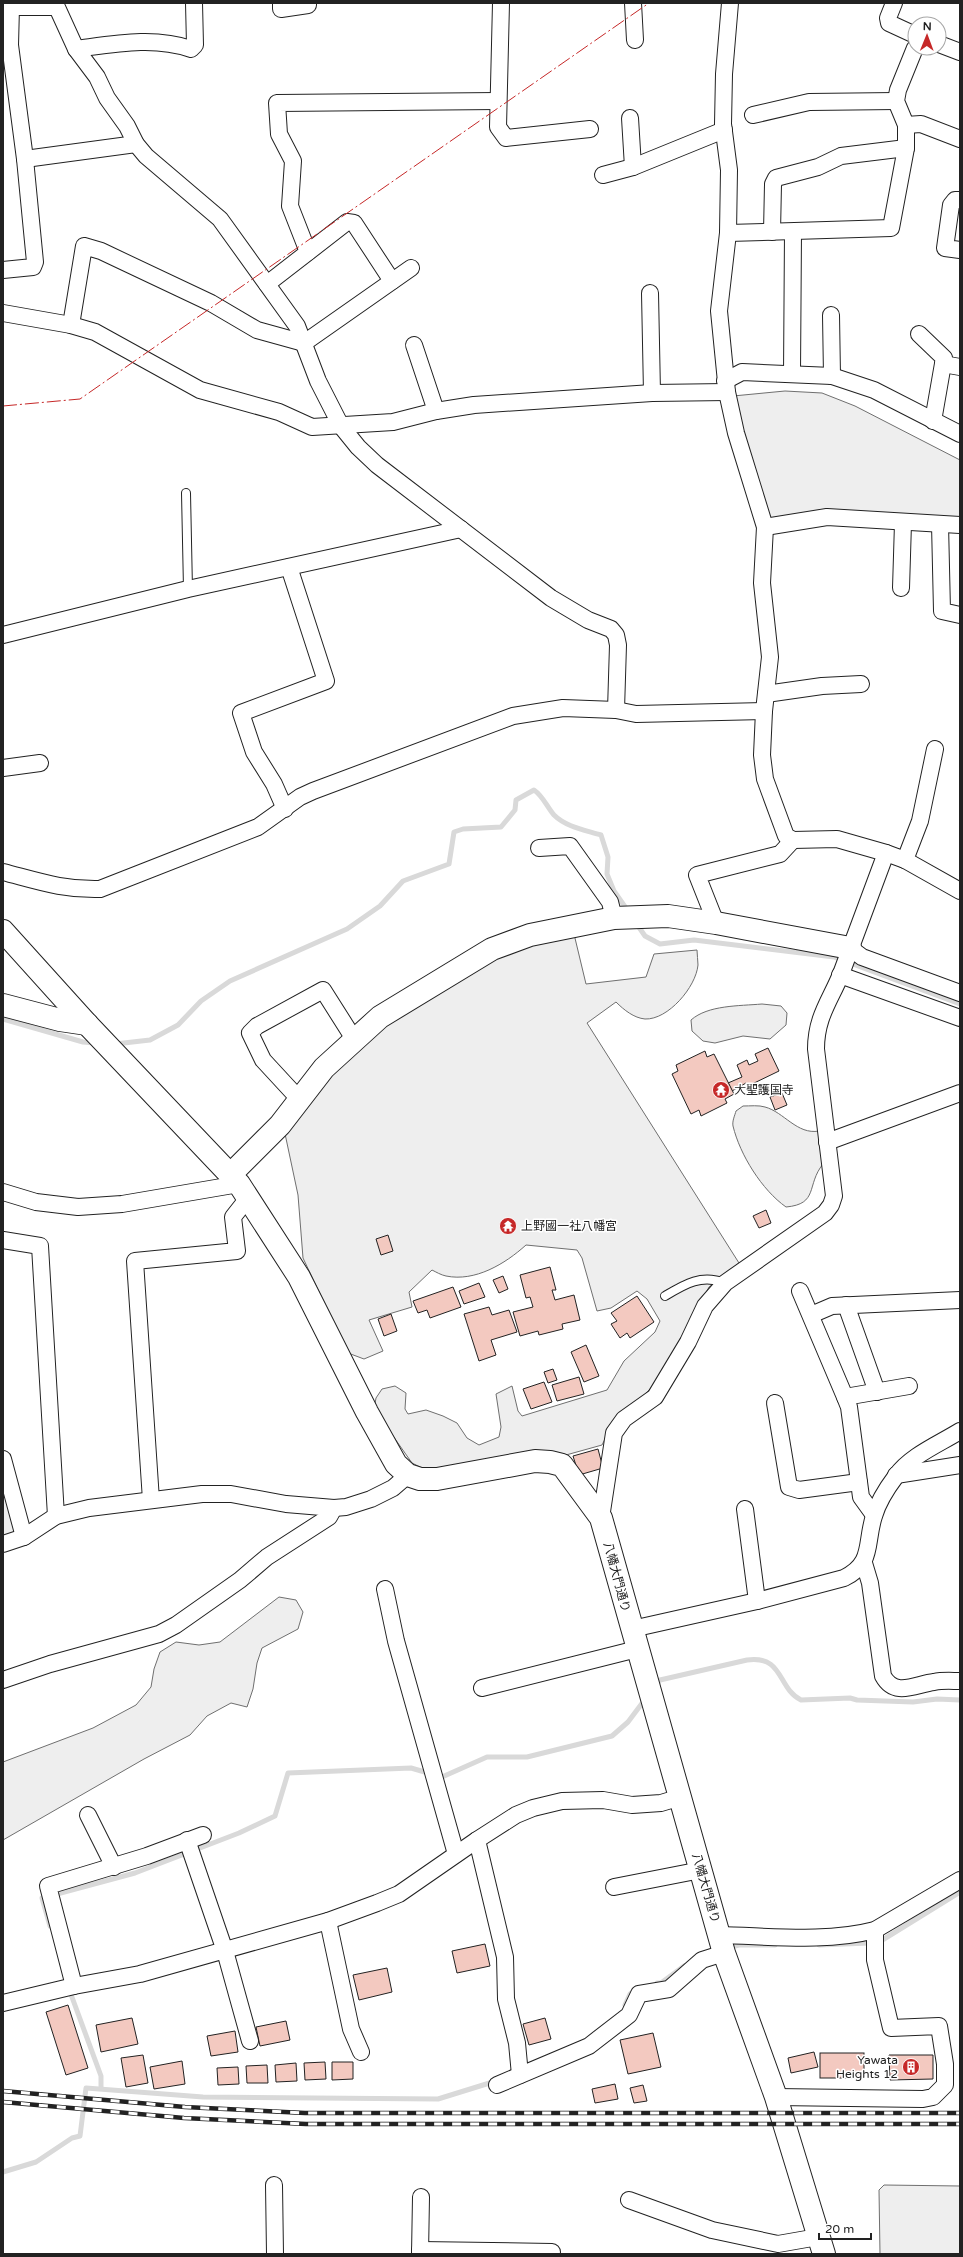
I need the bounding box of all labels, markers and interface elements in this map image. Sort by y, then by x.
north arrow [907,16,947,56]
text: N [923,20,932,33]
temple icon: 大聖護国寺 [711,1080,731,1100]
place label: 大聖護国寺 [734,1083,794,1097]
temple icon: 上野國一社八幡宮 [498,1216,518,1236]
place label: 上野國一社八幡宮 [521,1219,617,1233]
street label: 八幡大門通り [601,1540,633,1614]
street label: 八幡大門通り [689,1851,723,1925]
place label: Yawata Heights 12 [836,2053,898,2081]
building icon: Yawata Heights 12 [901,2057,921,2077]
scale bar [819,2215,871,2241]
text: 20 m [825,2222,854,2236]

